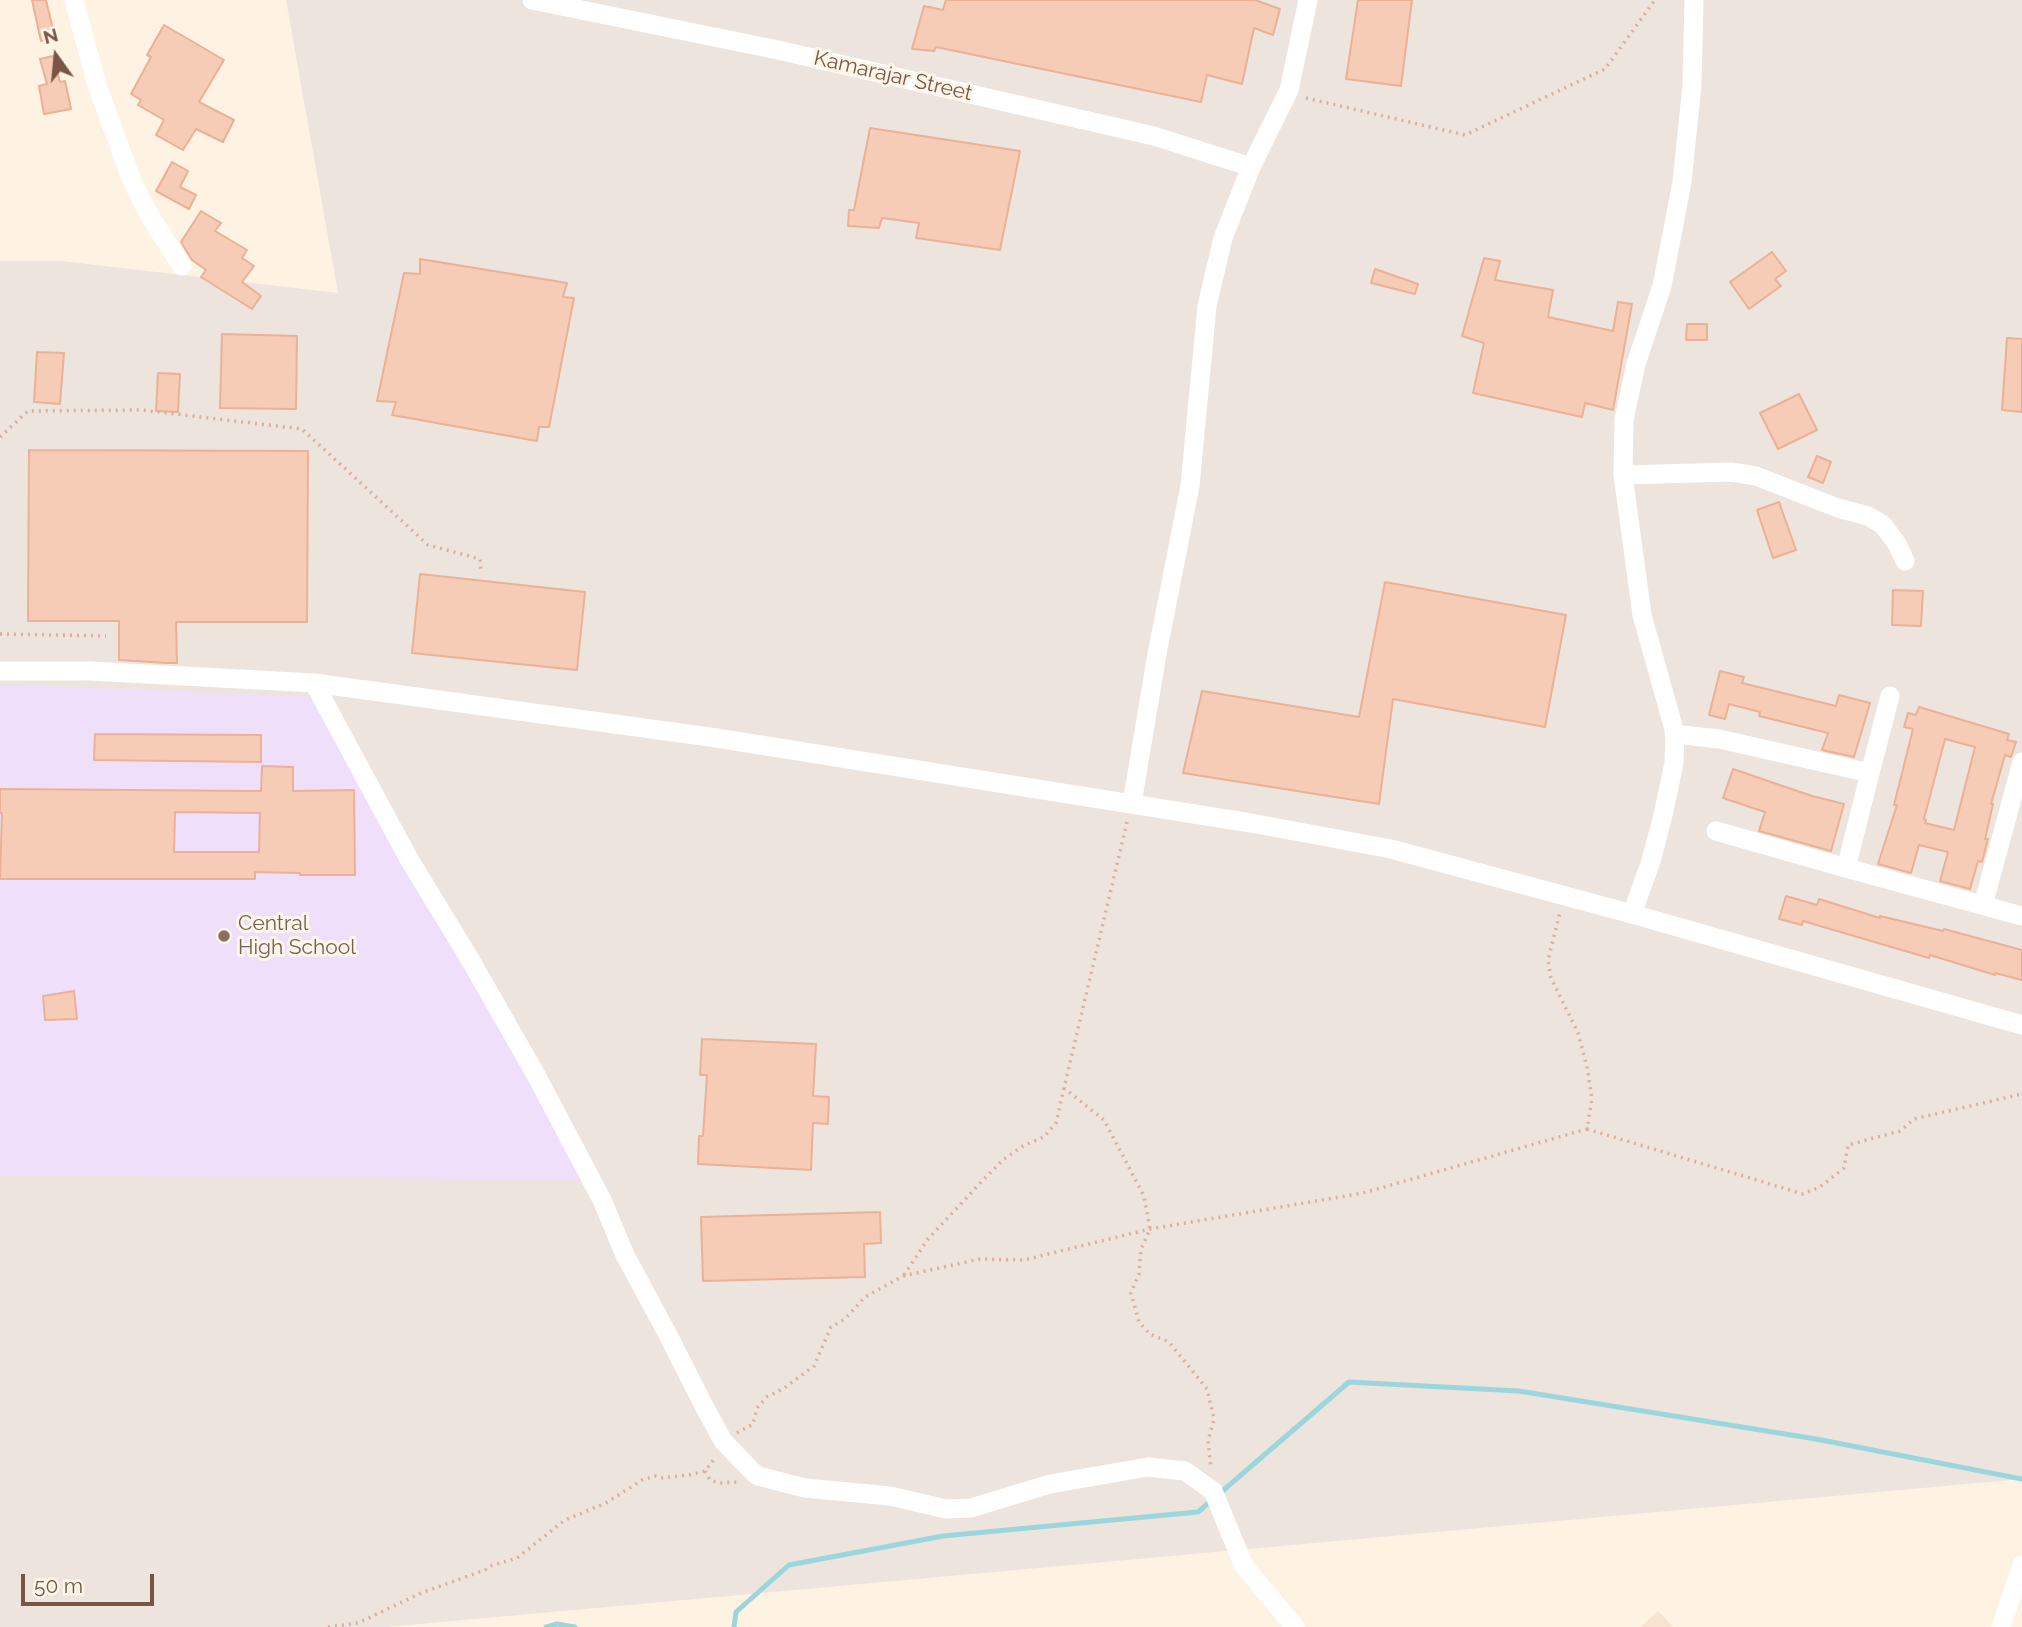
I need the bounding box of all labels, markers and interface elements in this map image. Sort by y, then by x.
north arrow [21,21,91,91]
text: N [41,23,60,48]
street label: Kamarajar Street [811,46,975,106]
place label: Central High School [238,911,356,961]
marker: Central High School [216,928,232,944]
scale bar [24,1560,158,1604]
text: 50 m [34,1573,83,1598]

